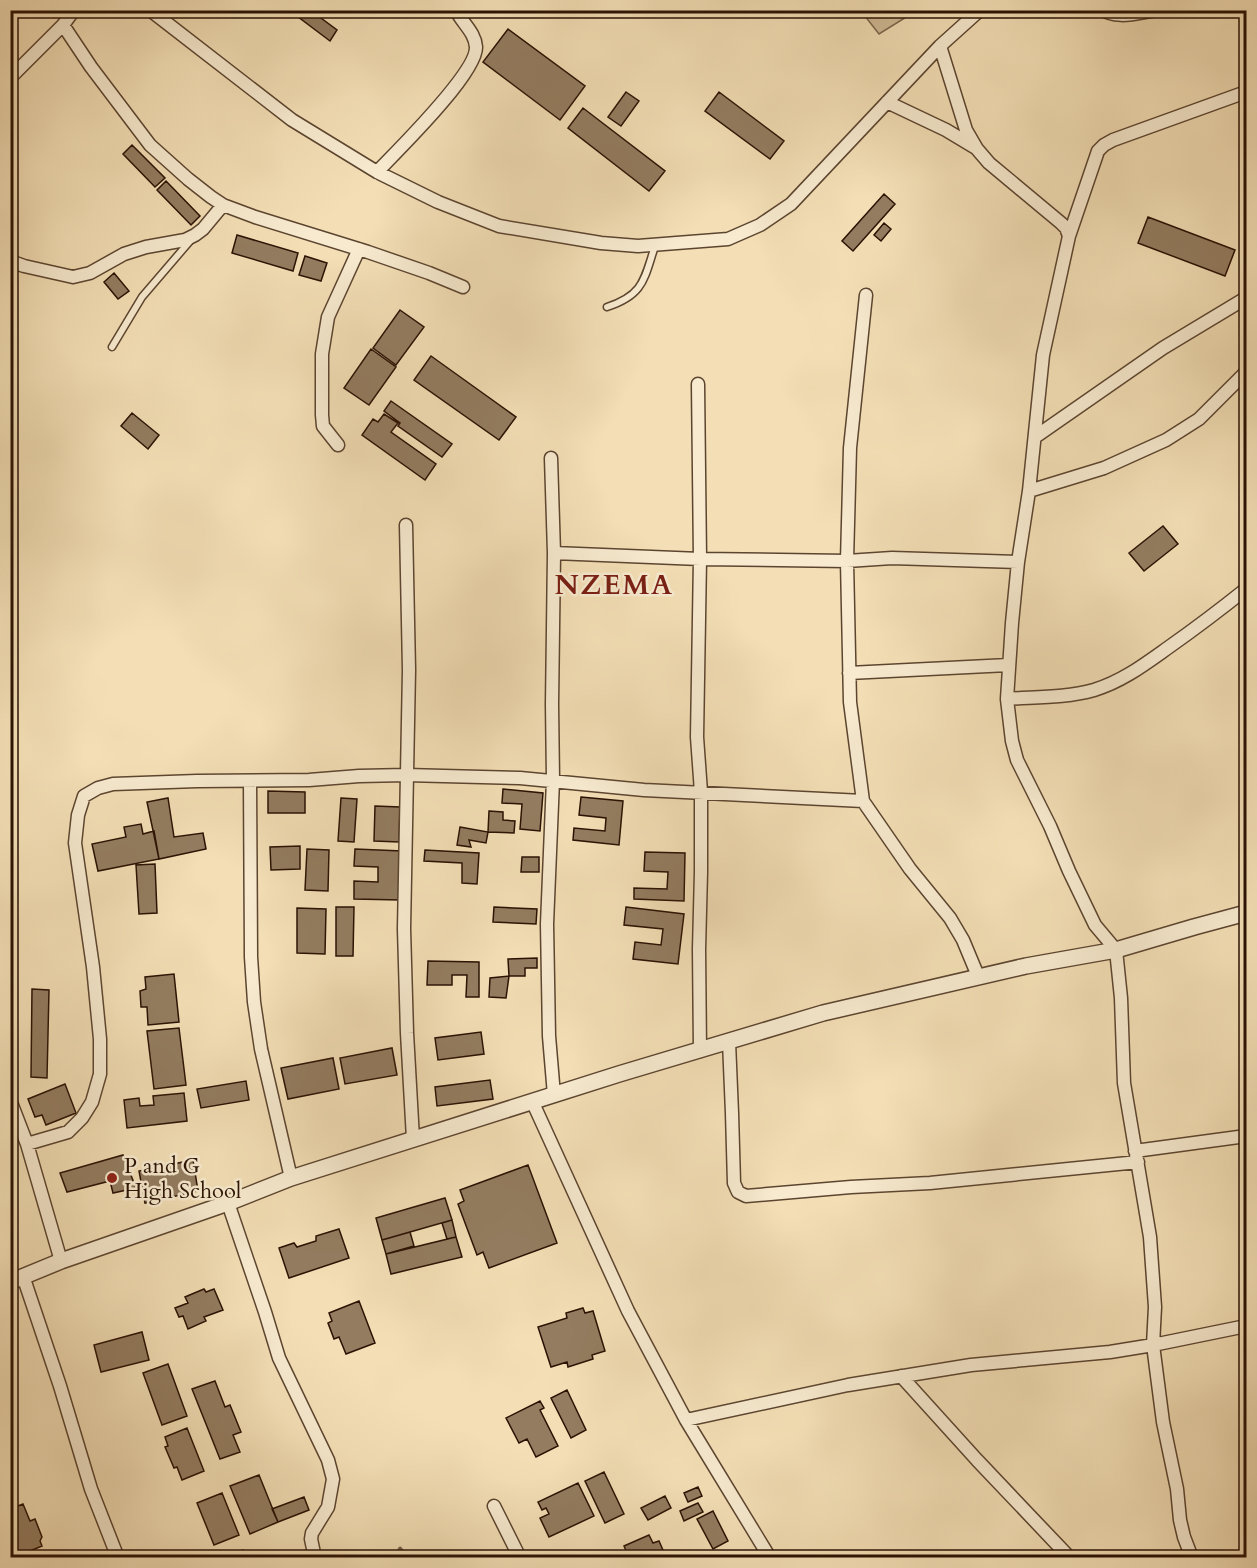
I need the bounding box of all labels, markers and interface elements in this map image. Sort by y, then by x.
district label: NZEMA [555,566,673,604]
place label: P and G High School [124,1151,242,1206]
marker: P and G High School [105,1171,119,1185]

